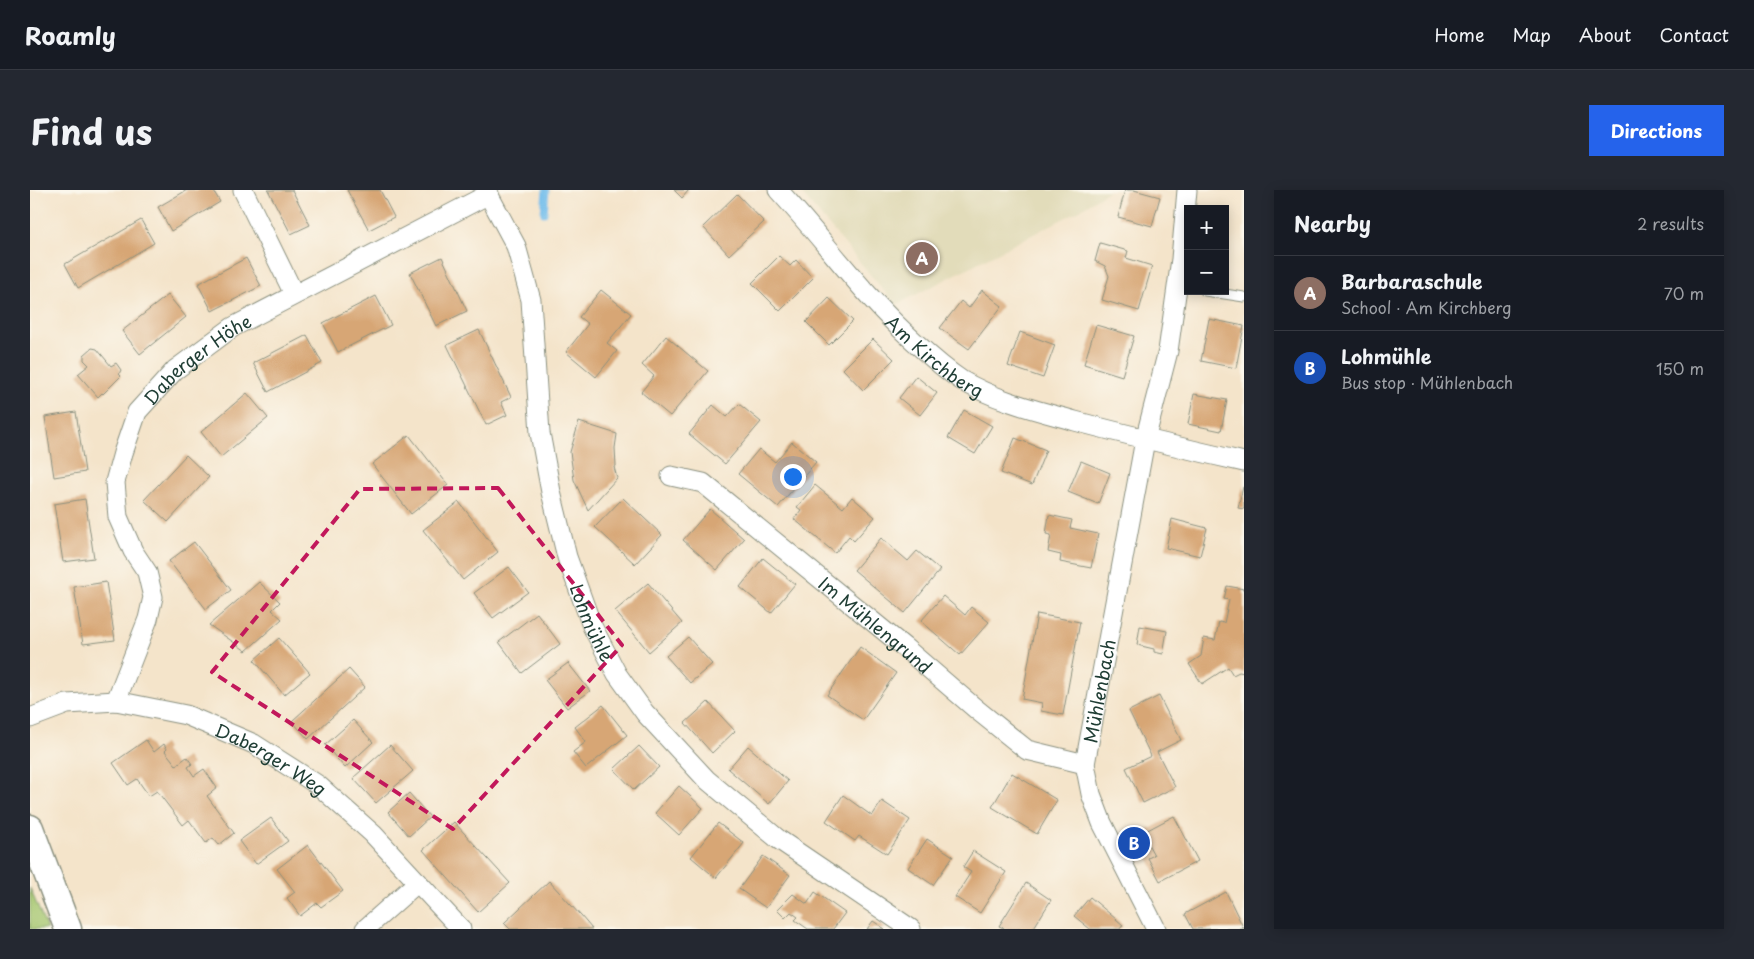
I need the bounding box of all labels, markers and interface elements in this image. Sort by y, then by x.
text: Roamly [25,17,116,53]
text: Home [1434,21,1484,48]
text: Map [1512,21,1551,48]
text: About [1579,21,1631,48]
text: Contact [1659,21,1729,48]
text: Find us [30,104,152,157]
button: Directions [1589,105,1724,156]
map controls [1184,205,1229,295]
button: + [1184,205,1229,250]
text: Nearby [1294,207,1371,239]
text: 2 results [1637,211,1704,235]
pin: A [906,239,938,277]
button: − [1184,250,1229,295]
text: Barbaraschule [1341,267,1482,295]
text: A [1304,281,1316,305]
text: 70 m [1664,281,1704,305]
text: School · Am Kirchberg [1341,295,1511,319]
street label: Daberger Höhe [137,307,255,410]
street label: Am Kirchberg [880,308,988,403]
text: Lohmühle [1341,342,1432,370]
text: B [1305,356,1315,380]
text: 150 m [1656,356,1704,380]
text: Bus stop · Mühlenbach [1341,370,1513,394]
your location [780,464,806,490]
street label: Im Mühlengrund [813,569,938,679]
street label: Lohmühle [564,580,622,666]
street label: Mühlenbach [1076,637,1121,745]
street label: Daberger Weg [211,716,334,801]
pin: B [1118,824,1150,862]

